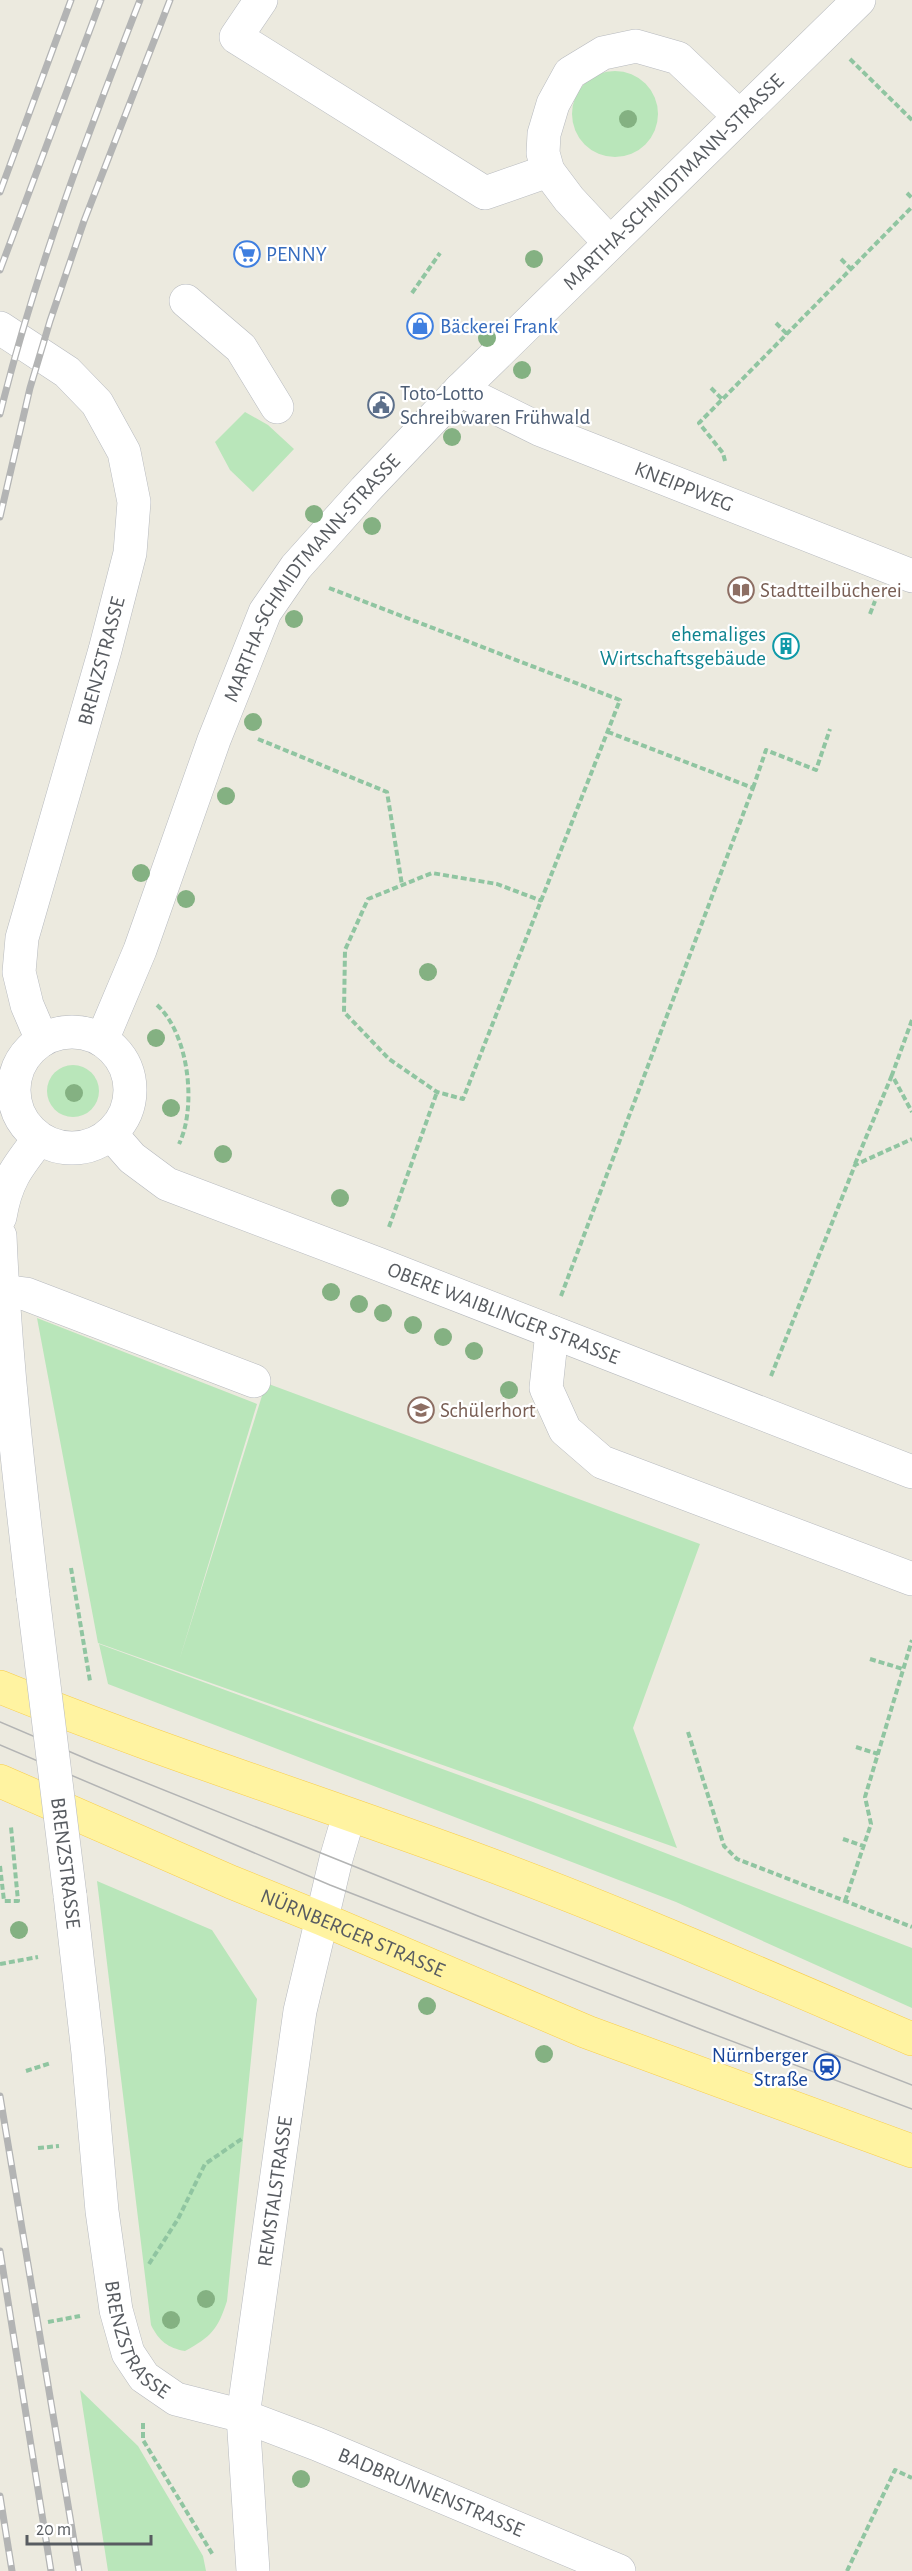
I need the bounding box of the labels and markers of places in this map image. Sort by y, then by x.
supermarket icon: PENNY [232,239,262,269]
place label: PENNY [266,244,327,265]
shop icon: Bäckerei Frank [405,311,435,341]
place label: Bäckerei Frank [440,316,558,337]
place label: Toto-Lotto Schreibwaren Frühwald [400,383,590,428]
public building icon: Toto-Lotto Schreibwaren Frühwald [366,390,396,420]
library icon: Stadtteilbücherei [726,575,756,605]
place label: Stadtteilbücherei [760,580,902,601]
place label: ehemaliges Wirtschaftsgebäude [600,624,766,669]
building icon: ehemaliges Wirtschaftsgebäude [771,631,801,661]
school or university icon: Schülerhort [406,1395,436,1425]
place label: Schülerhort [440,1400,536,1421]
place label: Nürnberger Straße [712,2045,808,2090]
station icon: Nürnberger Straße [812,2052,842,2082]

